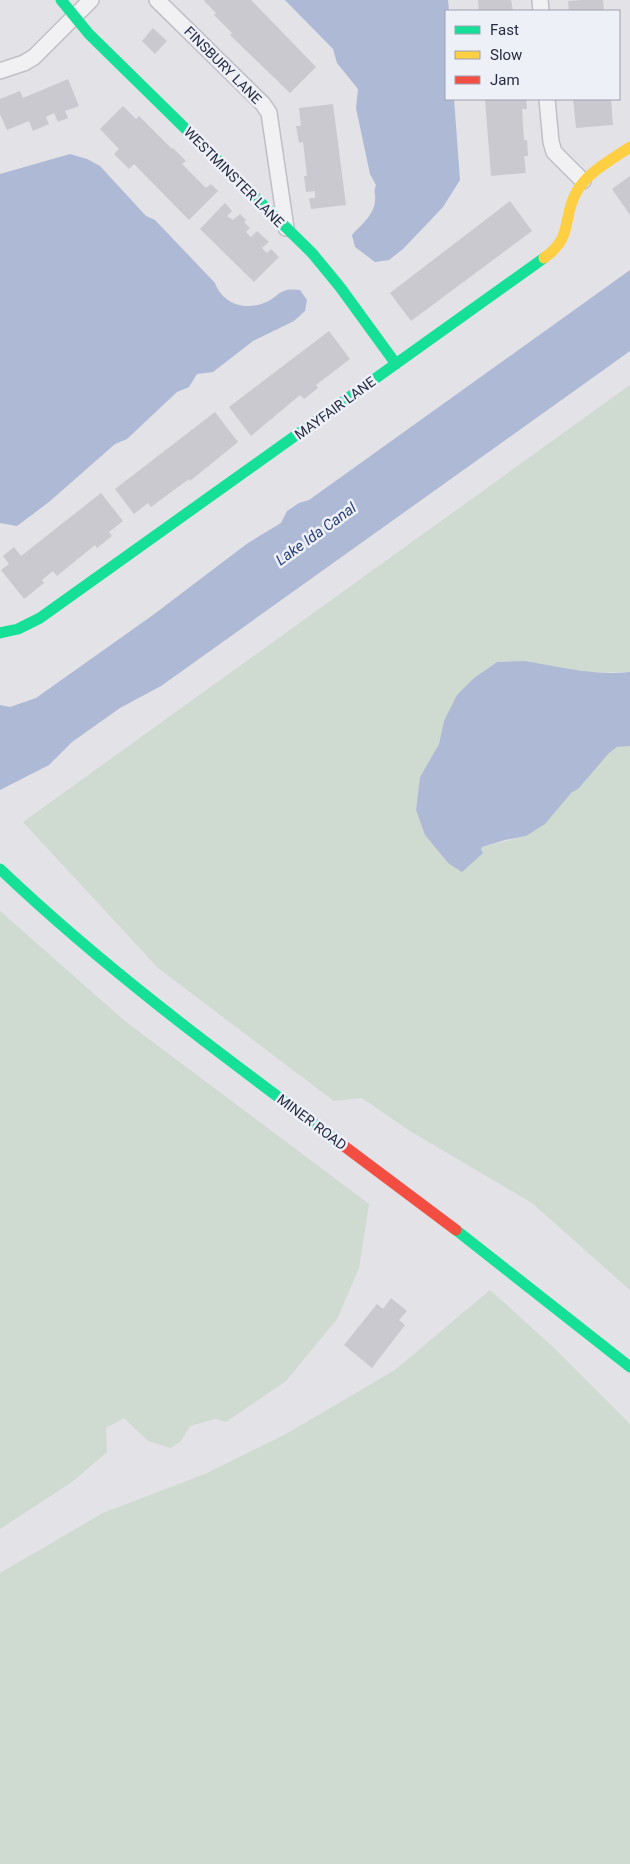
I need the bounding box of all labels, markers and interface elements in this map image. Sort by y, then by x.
legend [445,10,620,100]
text: Fast [490,21,519,39]
street label: FINSBURY LANE [181,23,265,107]
text: Slow [490,46,522,64]
text: Jam [490,71,520,89]
street label: WESTMINSTER LANE [181,124,287,230]
street label: MAYFAIR LANE [292,373,378,443]
water label: Lake Ida Canal [272,499,360,569]
street label: MINER ROAD [274,1091,350,1153]

